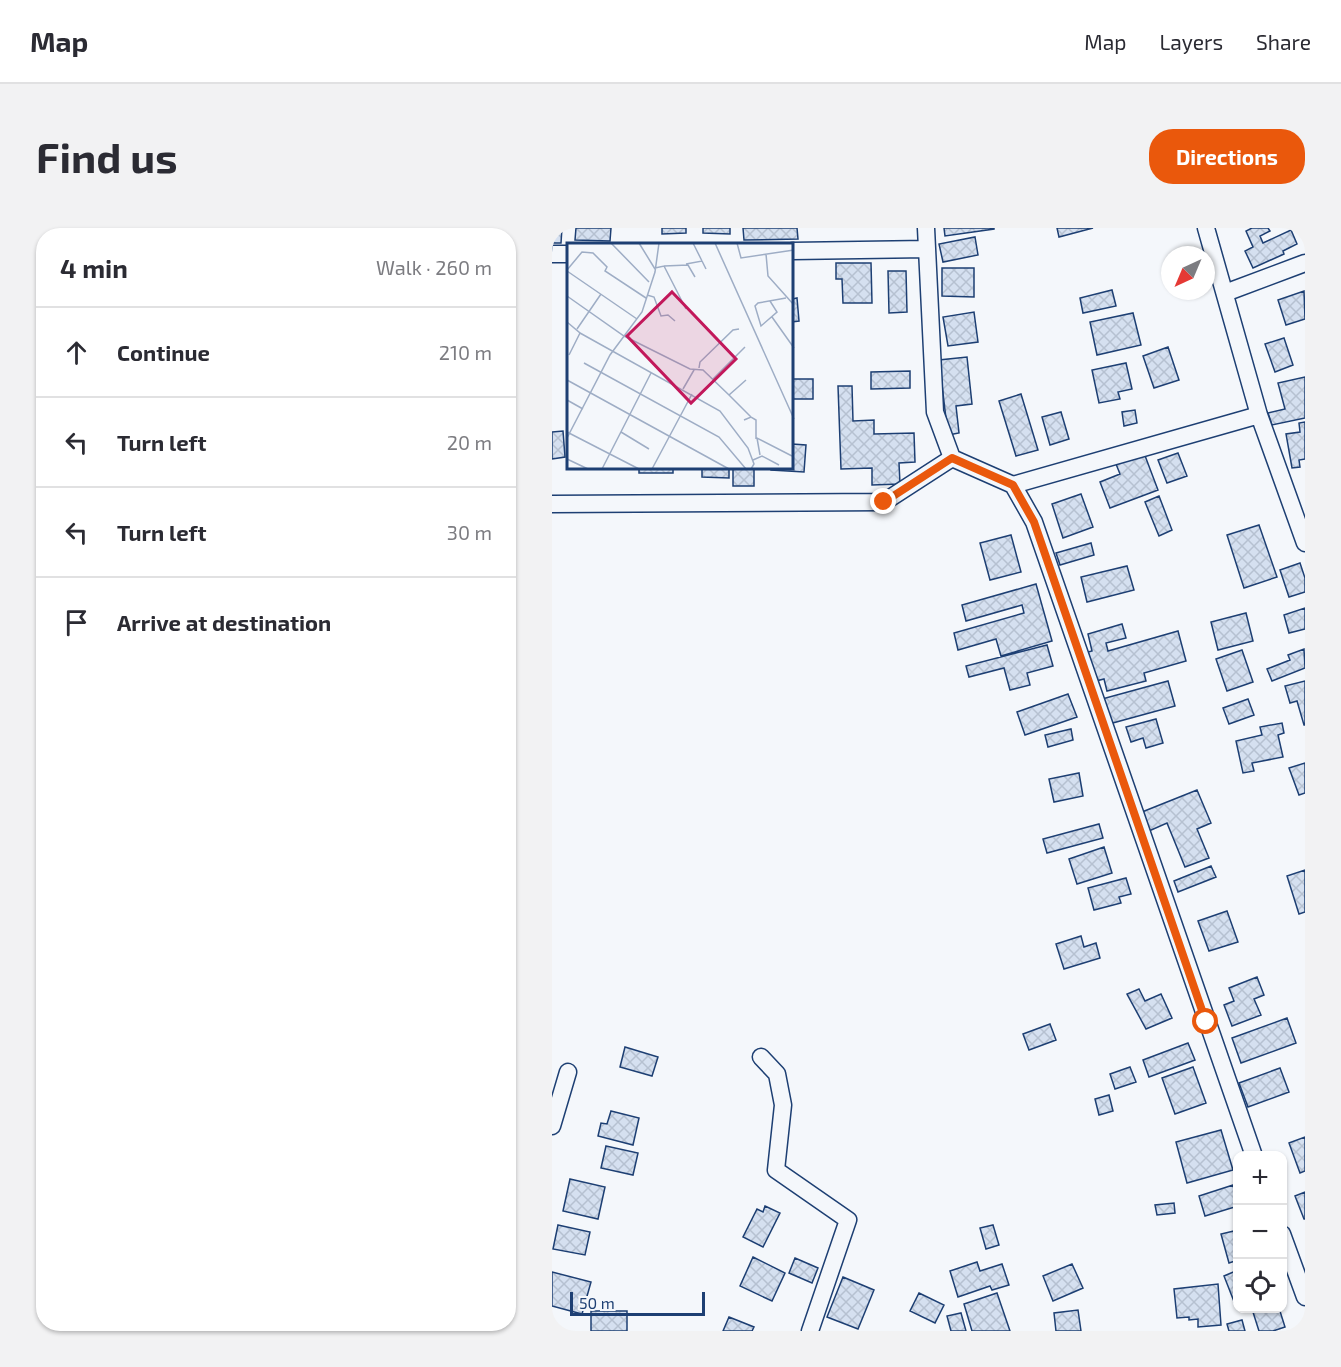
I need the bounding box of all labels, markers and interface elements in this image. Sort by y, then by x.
text: Map [30,24,88,58]
text: Map [1084,29,1126,54]
text: Layers [1159,29,1223,54]
text: Share [1256,29,1311,54]
button: Directions [1149,129,1305,184]
text: Find us [36,131,178,181]
inset map [567,243,794,470]
north arrow [1161,246,1215,300]
text: 4 min [60,252,128,283]
text: Walk · 260 m [376,255,492,279]
icon: ahead [60,336,93,369]
text: Continue [117,339,210,365]
text: 210 m [439,340,492,364]
icon: left [60,426,93,459]
text: Turn left [117,429,206,455]
text: 20 m [447,430,492,454]
route end [870,488,896,514]
icon: left [60,516,93,549]
text: Turn left [117,519,206,545]
text: 30 m [447,520,492,544]
icon: arrive [60,606,93,639]
text: Arrive at destination [117,609,331,635]
route start [1192,1008,1218,1034]
map controls [1233,1151,1287,1313]
button: + [1233,1151,1287,1205]
button: − [1233,1205,1287,1259]
button: locate [1233,1259,1287,1313]
scale bar [570,1289,705,1316]
text: 50 m [579,1293,615,1312]

